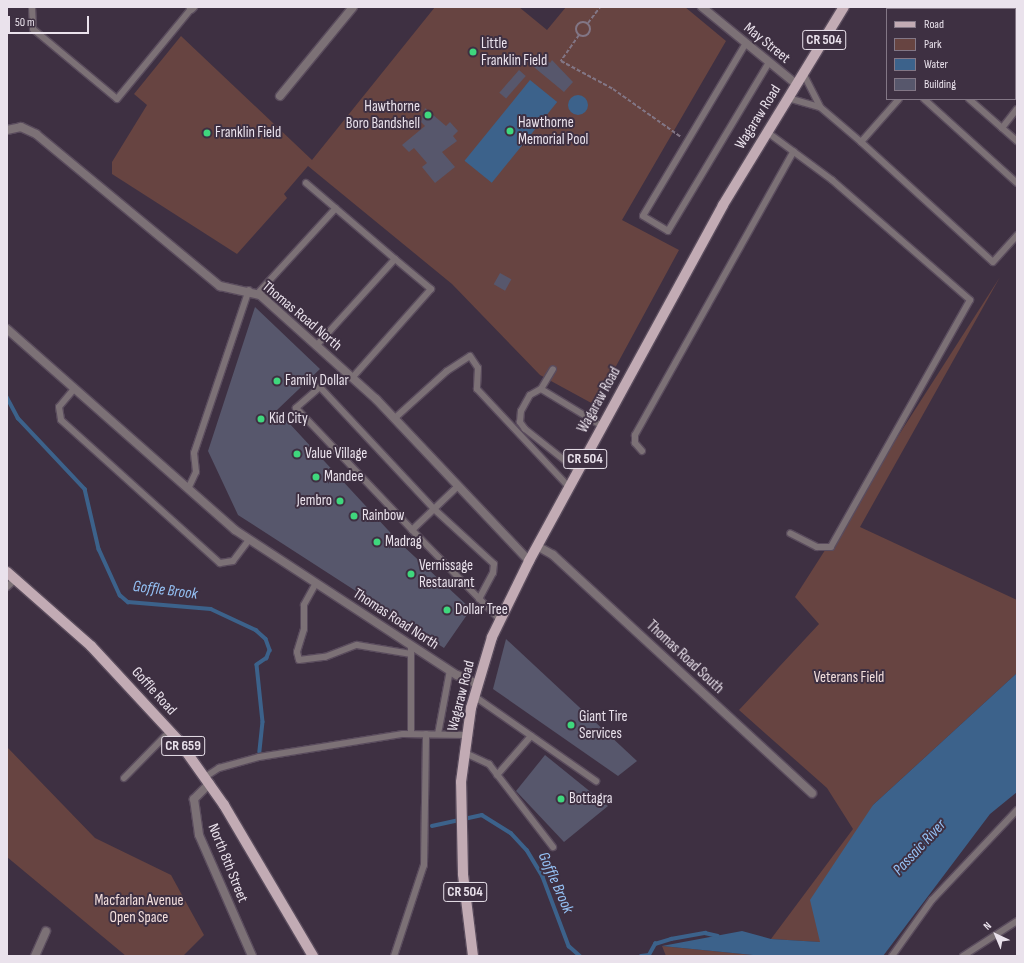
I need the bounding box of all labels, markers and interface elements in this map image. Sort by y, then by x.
scale bar [10,8,91,34]
legend [886,8,1016,100]
text: 50 m [15,15,35,30]
text: Road [924,17,944,32]
street label: May Street [740,19,794,67]
road number: CR 504 [802,28,846,52]
place label: Little Franklin Field [481,34,547,69]
text: Park [924,37,942,52]
marker: Little Franklin Field [468,47,478,57]
text: Water [924,57,948,72]
text: Building [924,77,956,92]
street label: Wagaraw Road [731,82,785,152]
place label: Hawthorne Boro Bandshell [346,97,420,132]
marker: Hawthorne Boro Bandshell [423,110,433,120]
place label: Hawthorne Memorial Pool [518,113,588,148]
place label: Franklin Field [215,124,281,142]
marker: Hawthorne Memorial Pool [505,126,515,136]
marker: Franklin Field [202,128,212,138]
street label: Thomas Road North [258,277,346,355]
street label: Wagaraw Road [574,364,624,436]
place label: Family Dollar [285,372,349,390]
marker: Family Dollar [272,376,282,386]
place label: Kid City [269,410,308,428]
marker: Kid City [256,414,266,424]
place label: Value Village [305,445,367,463]
road number: CR 504 [563,447,607,471]
marker: Value Village [292,449,302,459]
place label: Mandee [324,468,363,486]
marker: Mandee [311,472,321,482]
place label: Jembro [297,492,332,510]
marker: Jembro [335,496,345,506]
place label: Rainbow [362,507,405,525]
marker: Rainbow [349,511,359,521]
place label: Madrag [385,533,422,551]
marker: Madrag [372,537,382,547]
place label: Vernissage Restaurant [419,556,475,591]
marker: Vernissage Restaurant [406,569,416,579]
water label: Goffle Brook [131,577,199,605]
street label: Thomas Road North [350,585,442,653]
place label: Dollar Tree [455,601,508,619]
marker: Dollar Tree [442,605,452,615]
street label: Thomas Road South [643,617,727,697]
street label: Wagaraw Road [444,659,478,733]
street label: Goffle Road [128,663,180,719]
park label: Veterans Field [814,669,884,687]
place label: Giant Tire Services [579,707,628,742]
marker: Giant Tire Services [566,720,576,730]
road number: CR 659 [161,734,205,758]
place label: Bottagra [569,790,613,808]
marker: Bottagra [556,794,566,804]
water label: Passaic River [889,816,951,880]
street label: North 8th Street [204,821,252,905]
water label: Goffle Brook [533,849,577,917]
road number: CR 504 [443,880,487,904]
park label: Macfarlan Avenue Open Space [94,891,184,926]
north arrow [976,915,1016,955]
text: N [981,919,994,933]

